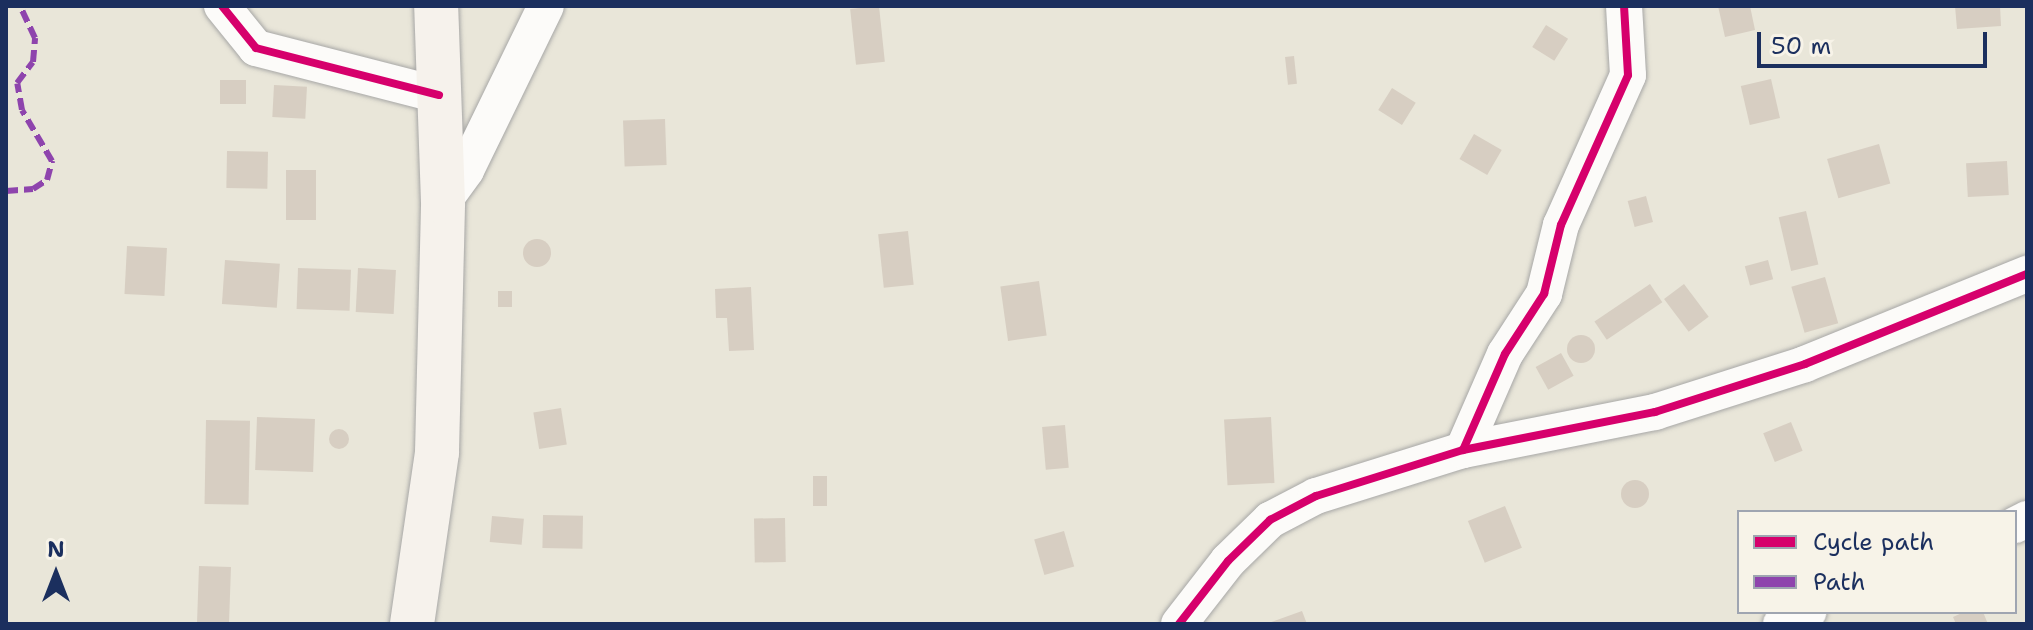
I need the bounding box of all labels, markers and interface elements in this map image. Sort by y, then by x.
scale bar [1761,16,1991,66]
text: 50 m [1771,30,1831,62]
legend [1737,510,2017,614]
text: Cycle path [1813,526,1934,558]
north arrow [16,534,96,614]
text: N [47,535,65,564]
text: Path [1813,566,1865,598]

